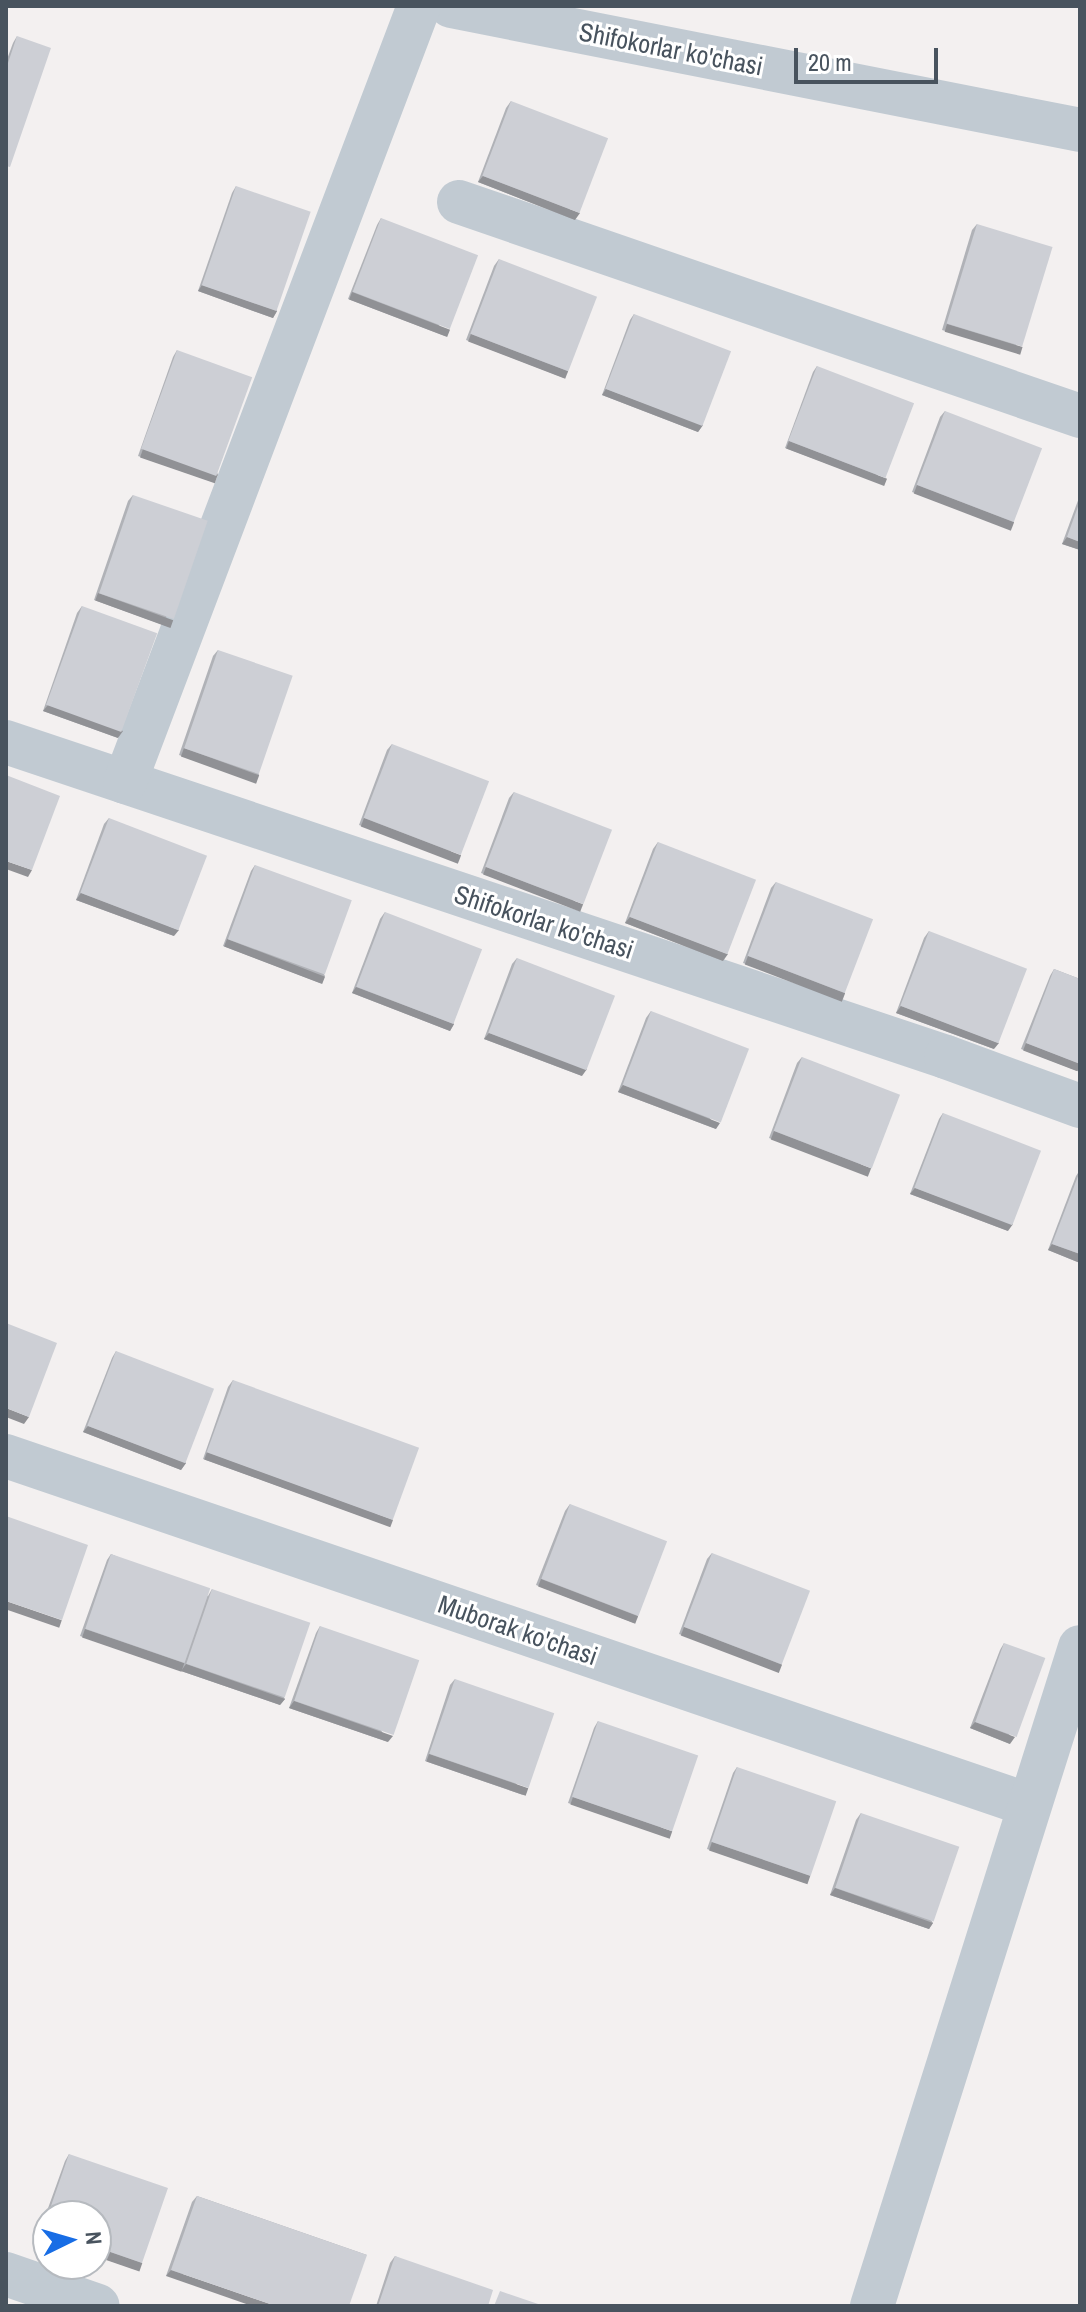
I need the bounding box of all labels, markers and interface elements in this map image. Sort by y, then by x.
street label: Shifokorlar ko'chasi [576,16,766,82]
scale bar [798,32,942,82]
text: 20 m [808,46,852,78]
street label: Shifokorlar ko'chasi [450,878,638,966]
street label: Muborak ko'chasi [434,1588,602,1672]
north arrow [32,2200,112,2280]
text: N [78,2230,109,2246]

